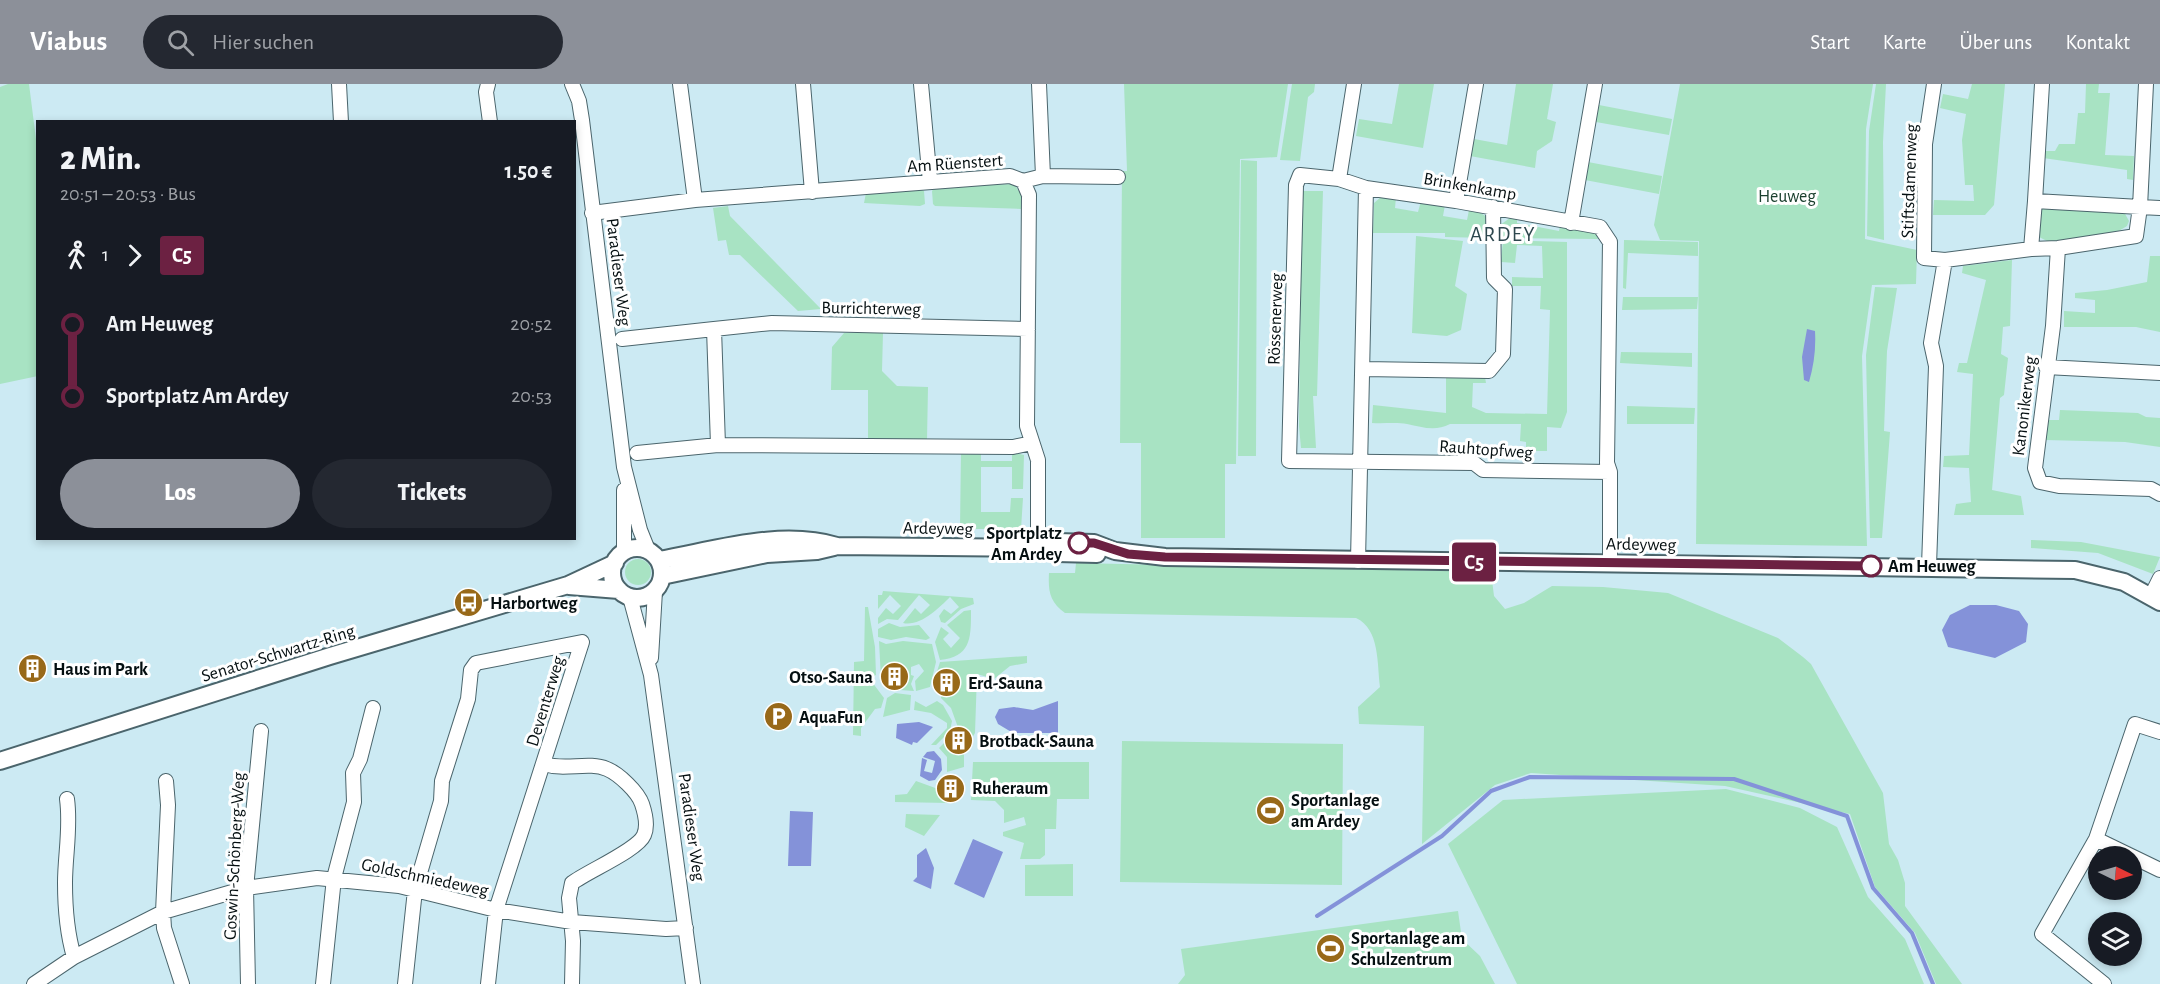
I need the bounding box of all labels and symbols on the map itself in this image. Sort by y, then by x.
street label: Stiftsdamenweg [1899,123,1921,239]
street label: Am Rüenstert [907,152,1004,176]
street label: Brinkenkamp [1422,170,1518,204]
park label: Heuweg [1758,188,1816,206]
street label: Paradieser Weg [602,217,634,327]
district label: ARDEY [1470,224,1536,245]
street label: Rössenerweg [1265,272,1287,365]
street label: Burrichterweg [821,299,921,319]
street label: Kanonikerweg [2010,355,2040,457]
street label: Rauhtopfweg [1438,438,1534,462]
street label: Ardeyweg [903,519,973,539]
place label: Sportplatz Am Ardey [986,525,1063,564]
marker: Sportplatz Am Ardey [1068,532,1090,554]
street label: Ardeyweg [1606,535,1676,555]
line badge: C5 [1447,542,1501,582]
marker: Am Heuweg [1860,555,1882,577]
place label: Am Heuweg [1888,558,1977,576]
bus stop icon: Harbortweg [453,587,485,619]
place label: Harbortweg [490,595,578,613]
street label: Senator-Schwartz-Ring [199,622,357,686]
building icon: Haus im Park [16,653,48,685]
street label: Deventerweg [524,654,568,749]
place label: Haus im Park [53,661,148,679]
building icon: Otso-Sauna [878,661,910,693]
building icon: Erd-Sauna [931,667,963,699]
place label: Otso-Sauna [789,669,873,687]
place label: Erd-Sauna [968,675,1043,693]
parking icon: AquaFun [762,701,794,733]
place label: AquaFun [799,709,863,727]
building icon: Brotback-Sauna [942,725,974,757]
place label: Brotback-Sauna [979,733,1094,751]
street label: Goswin-Schönberg-Weg [222,771,248,940]
street label: Paradieser Weg [675,772,708,883]
building icon: Ruheraum [935,772,967,804]
place label: Ruheraum [972,780,1048,798]
place label: Sportanlage am Ardey [1291,792,1379,831]
sports icon: Sportanlage am Ardey [1254,794,1286,826]
north arrow [2088,846,2142,900]
street label: Goldschmiedeweg [360,856,490,900]
place label: Sportanlage am Schulzentrum [1351,930,1465,969]
sports icon: Sportanlage am Schulzentrum [1314,932,1346,964]

